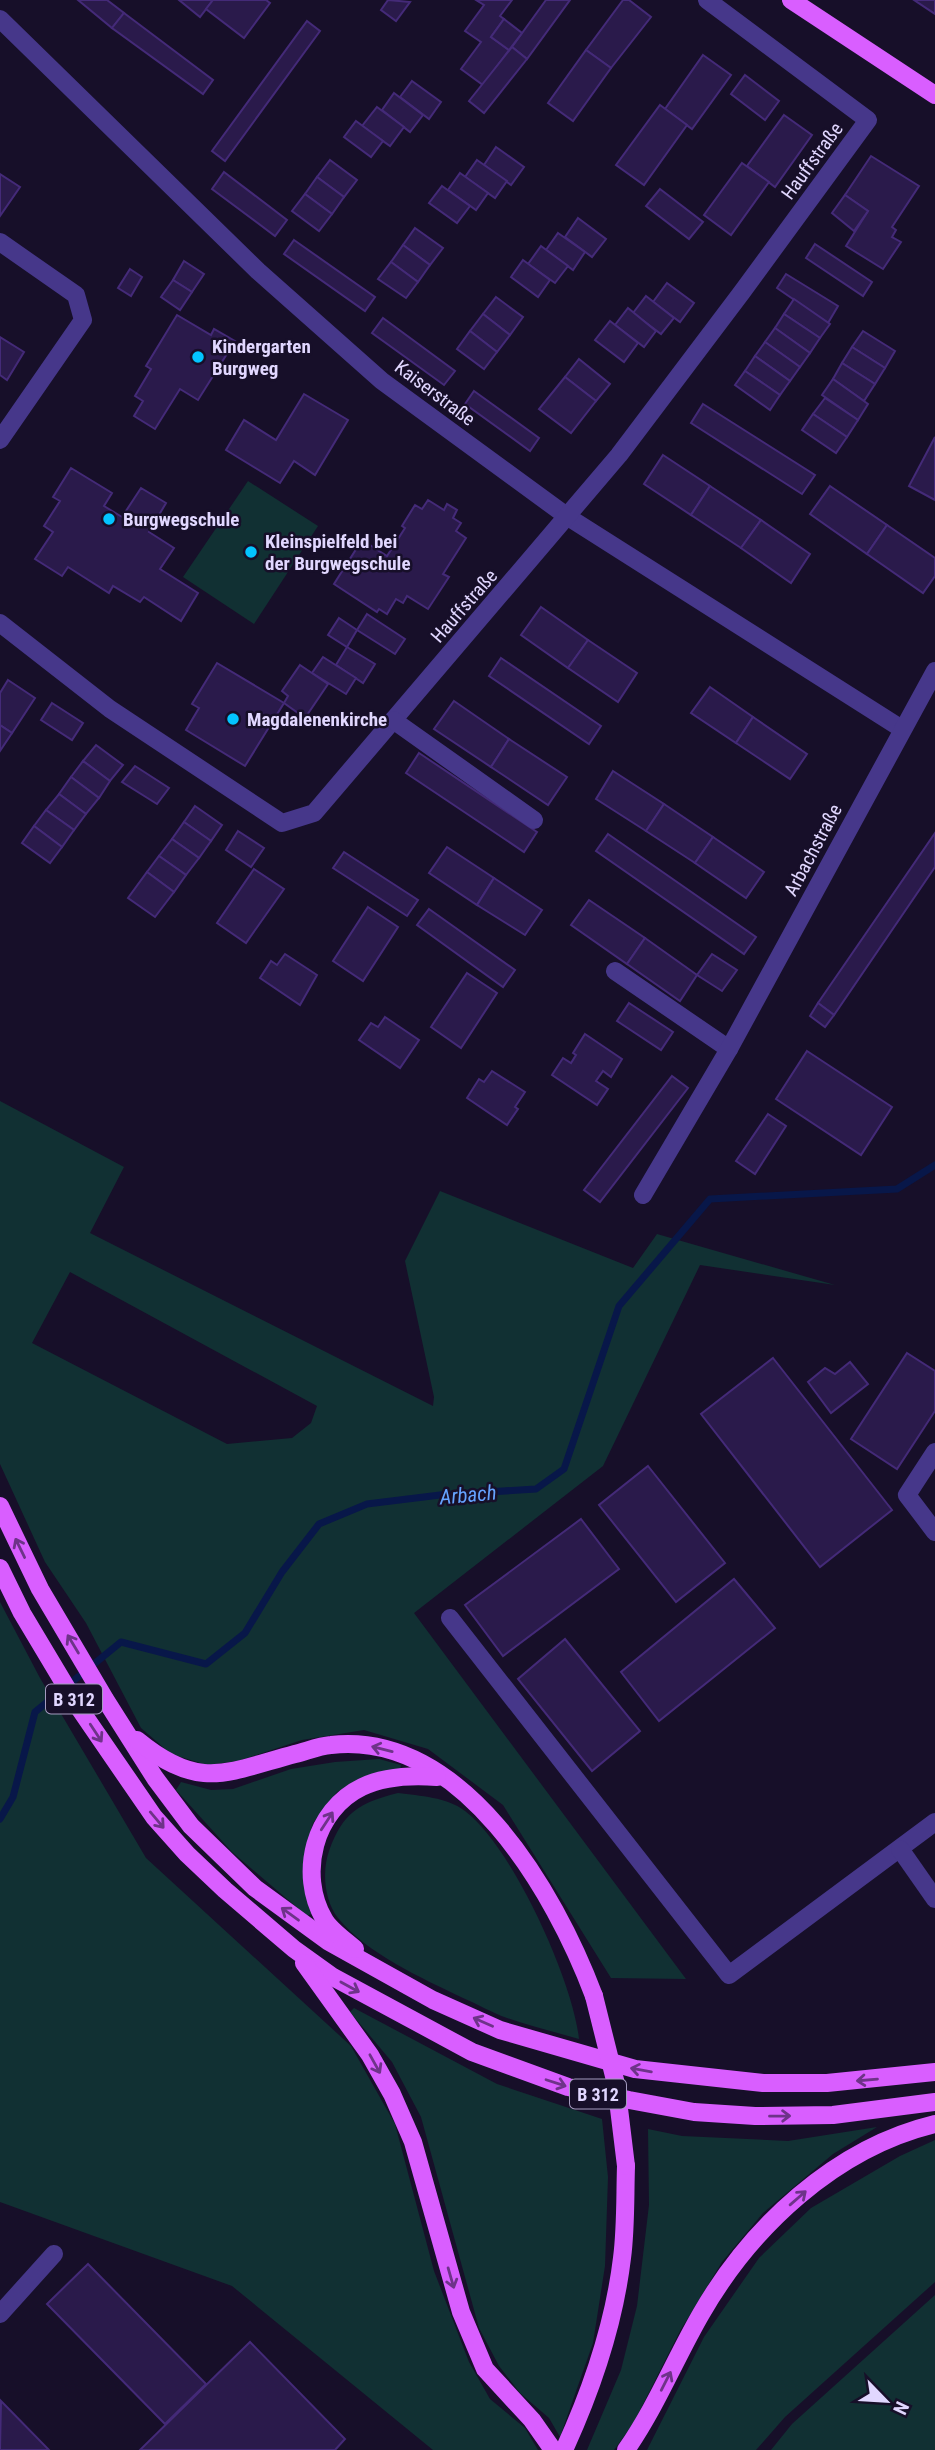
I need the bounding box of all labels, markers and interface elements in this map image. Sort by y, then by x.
street label: Hauffstraße [776,118,848,204]
place label: Kindergarten Burgweg [212,335,311,380]
marker: Kindergarten Burgweg [190,349,206,365]
street label: Kaiserstraße [390,355,480,431]
place label: Burgwegschule [123,508,239,531]
marker: Burgwegschule [101,511,117,527]
place label: Kleinspielfeld bei der Burgwegschule [265,530,411,575]
marker: Kleinspielfeld bei der Burgwegschule [243,544,259,560]
street label: Hauffstraße [426,565,502,647]
place label: Magdalenenkirche [247,708,387,731]
marker: Magdalenenkirche [225,711,241,727]
street label: Arbachstraße [779,800,847,900]
water label: Arbach [438,1481,497,1510]
one-way arrow [13,1538,26,1559]
one-way arrow [65,1635,79,1655]
road number: B 312 [46,1684,102,1714]
one-way arrow [89,1723,103,1743]
one-way arrow [371,1742,394,1755]
one-way arrow [149,1811,165,1829]
one-way arrow [319,1812,334,1831]
one-way arrow [281,1907,300,1921]
one-way arrow [339,1981,360,1994]
one-way arrow [473,2015,494,2028]
one-way arrow [368,2054,382,2074]
one-way arrow [630,2063,653,2076]
one-way arrow [856,2073,879,2086]
one-way arrow [544,2078,566,2090]
road number: B 312 [570,2080,626,2108]
one-way arrow [768,2109,791,2122]
one-way arrow [788,2190,806,2206]
one-way arrow [445,2266,458,2289]
north arrow [851,2366,921,2436]
one-way arrow [660,2371,674,2392]
text: N [888,2398,914,2418]

